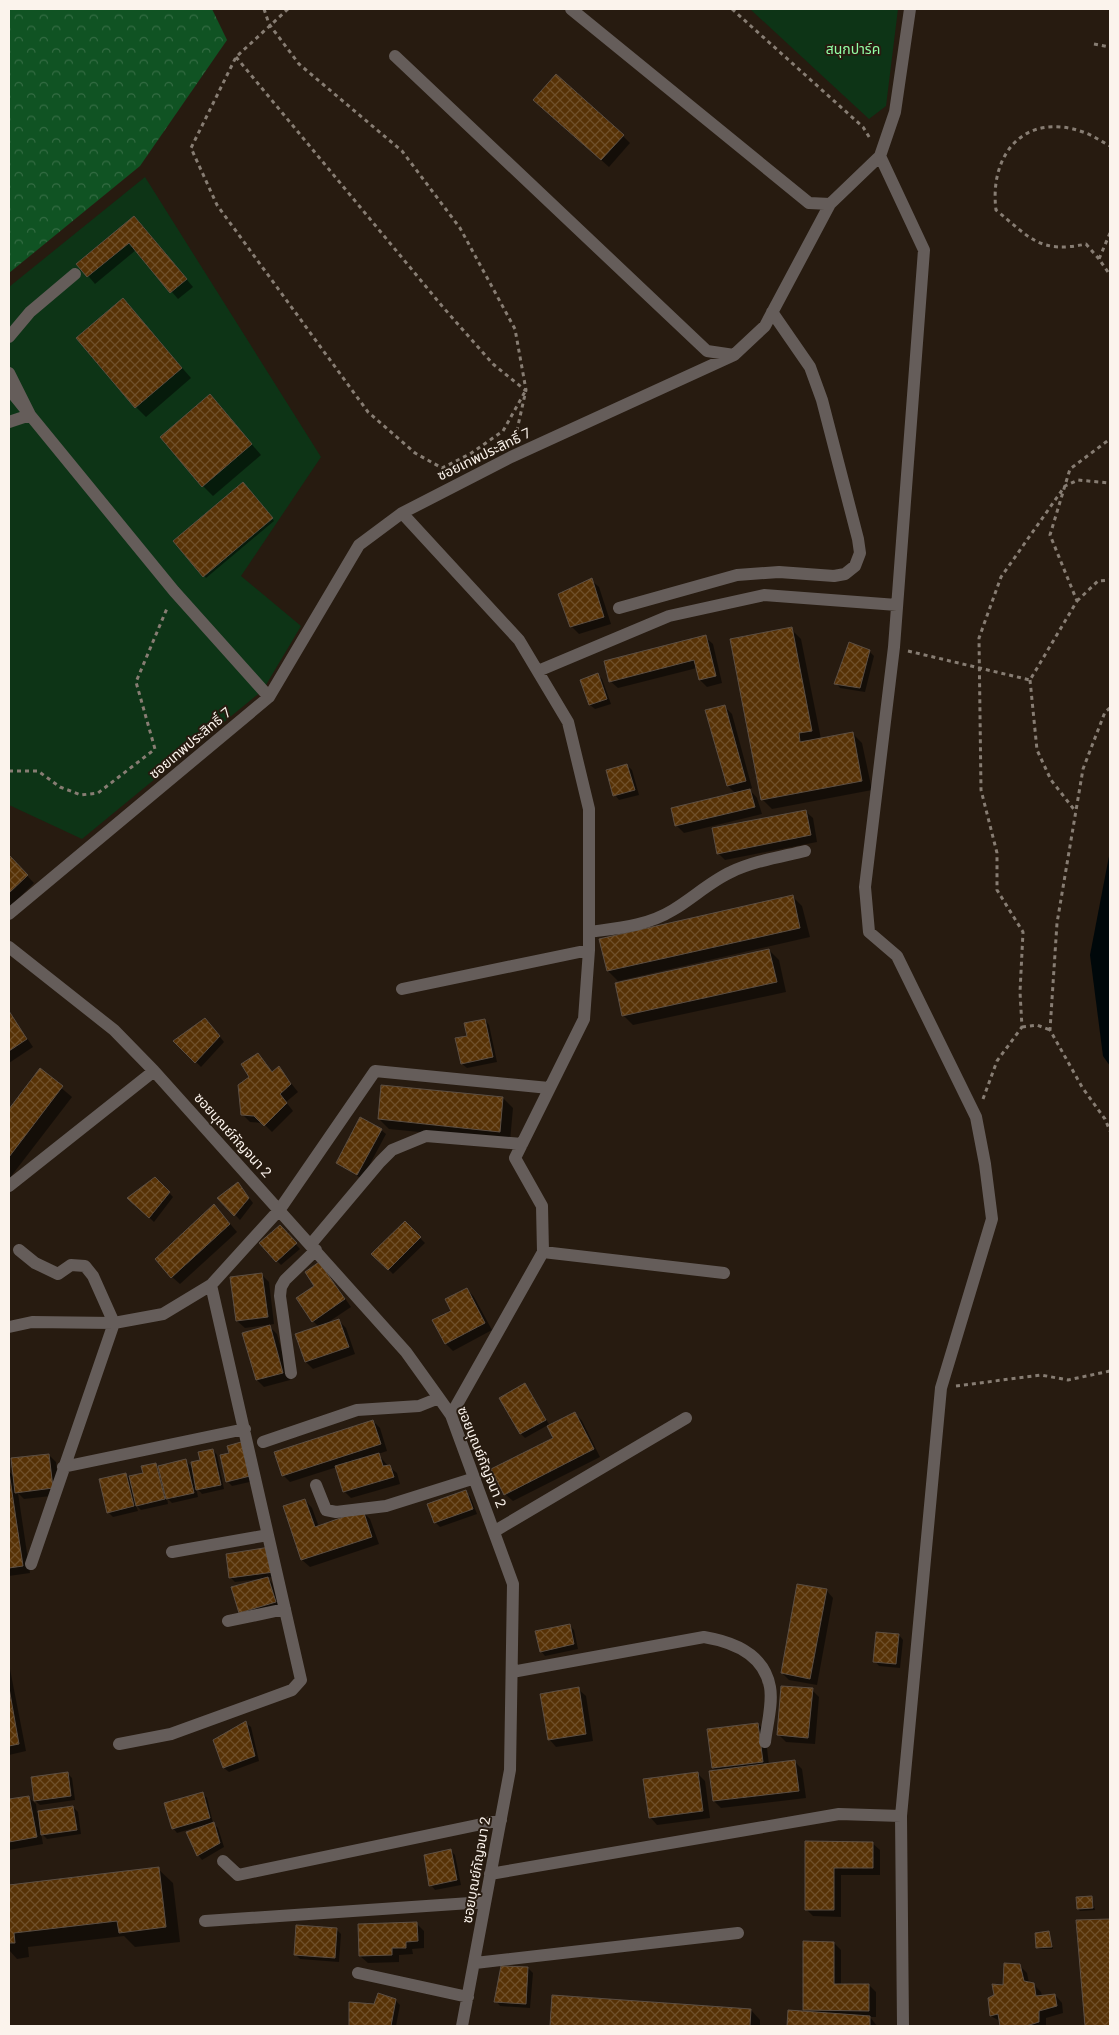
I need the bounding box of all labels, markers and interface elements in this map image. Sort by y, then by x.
park label: สนุกปาร์ค [826,41,880,58]
street label: ซอยเทพประสิทธิ์ 7 [435,424,533,484]
street label: ซอยเทพประสิทธิ์ 7 [146,704,234,782]
street label: ซอยบุณย์กัญจนา 2 [190,1090,275,1181]
street label: ซอยบุณย์กัญจนา 2 [453,1404,510,1510]
street label: ซอยบุณย์กัญจนา 2 [459,1815,494,1925]

